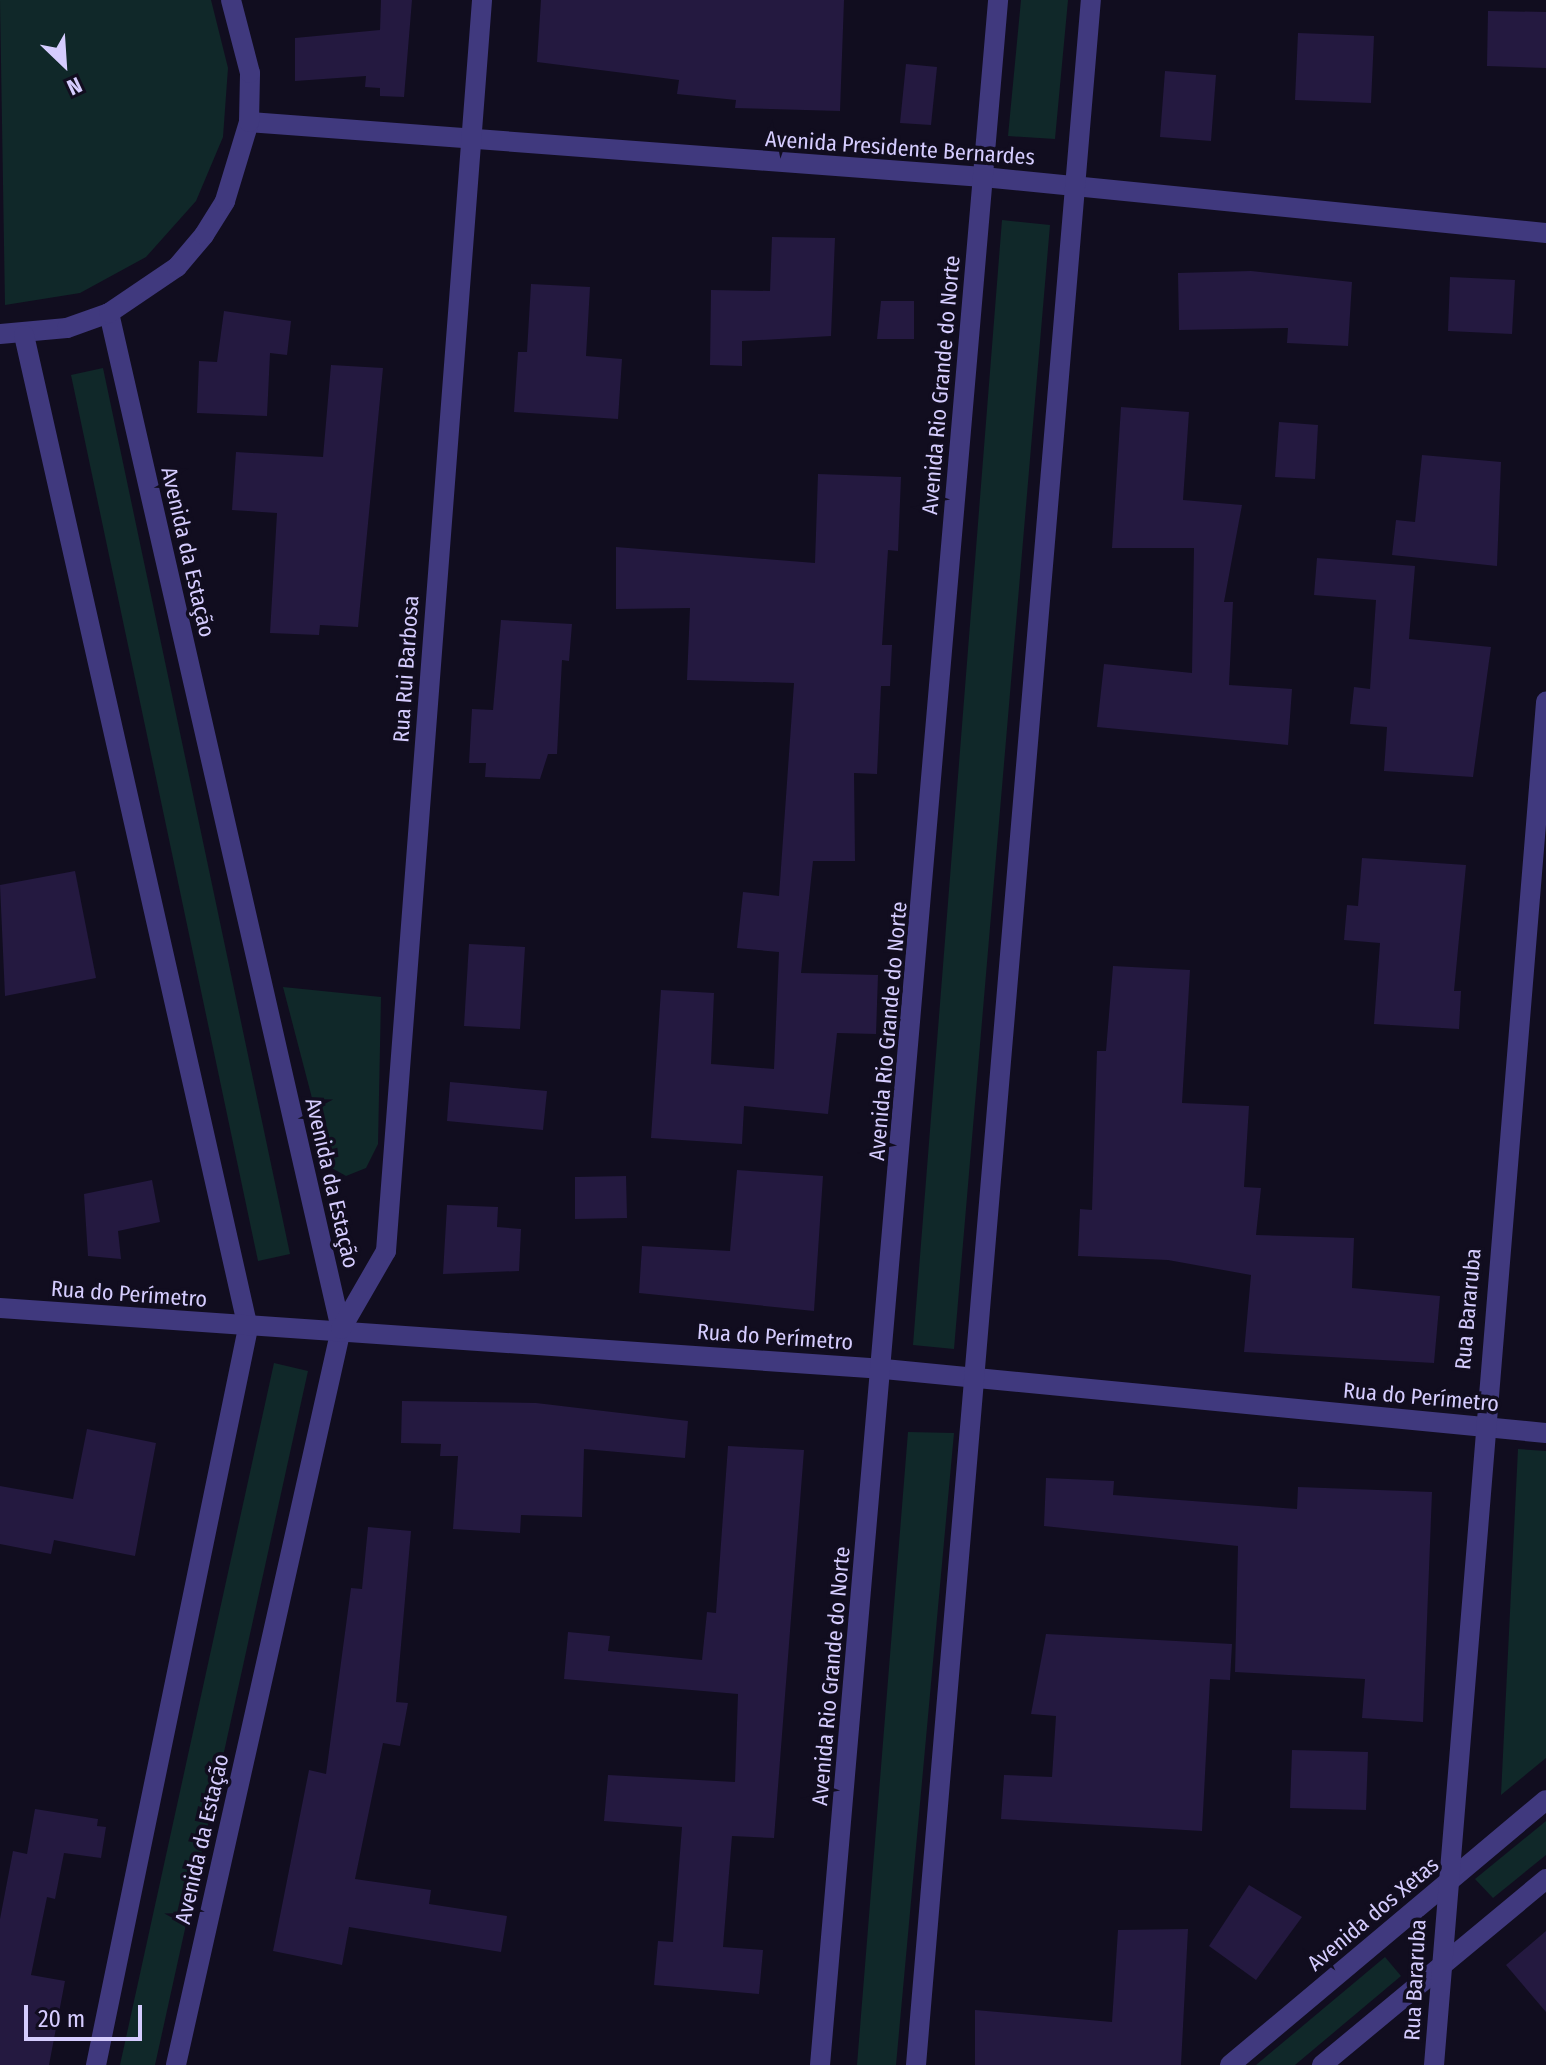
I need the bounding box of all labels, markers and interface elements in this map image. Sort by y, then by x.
north arrow [24,24,104,104]
text: N [63,71,86,101]
street label: Avenida Presidente Bernardes [764,125,1036,171]
street label: Avenida Rio Grande do Norte [917,254,965,516]
street label: Avenida da Estação [156,464,220,640]
street label: Rua Rui Barbosa [388,595,424,743]
street label: Avenida Rio Grande do Norte [864,900,912,1162]
street label: Avenida da Estação [300,1095,364,1271]
street label: Rua Bararuba [1450,1247,1486,1371]
street label: Rua do Perímetro [50,1275,208,1313]
street label: Rua do Perímetro [696,1318,854,1356]
street label: Rua do Perímetro [1342,1377,1500,1417]
street label: Avenida Rio Grande do Norte [807,1545,855,1807]
street label: Avenida da Estação [170,1751,234,1927]
street label: Avenida dos Xetas [1302,1851,1444,1977]
street label: Rua Bararuba [1399,1919,1431,2041]
scale bar [28,1989,146,2039]
text: 20 m [38,2005,85,2033]

